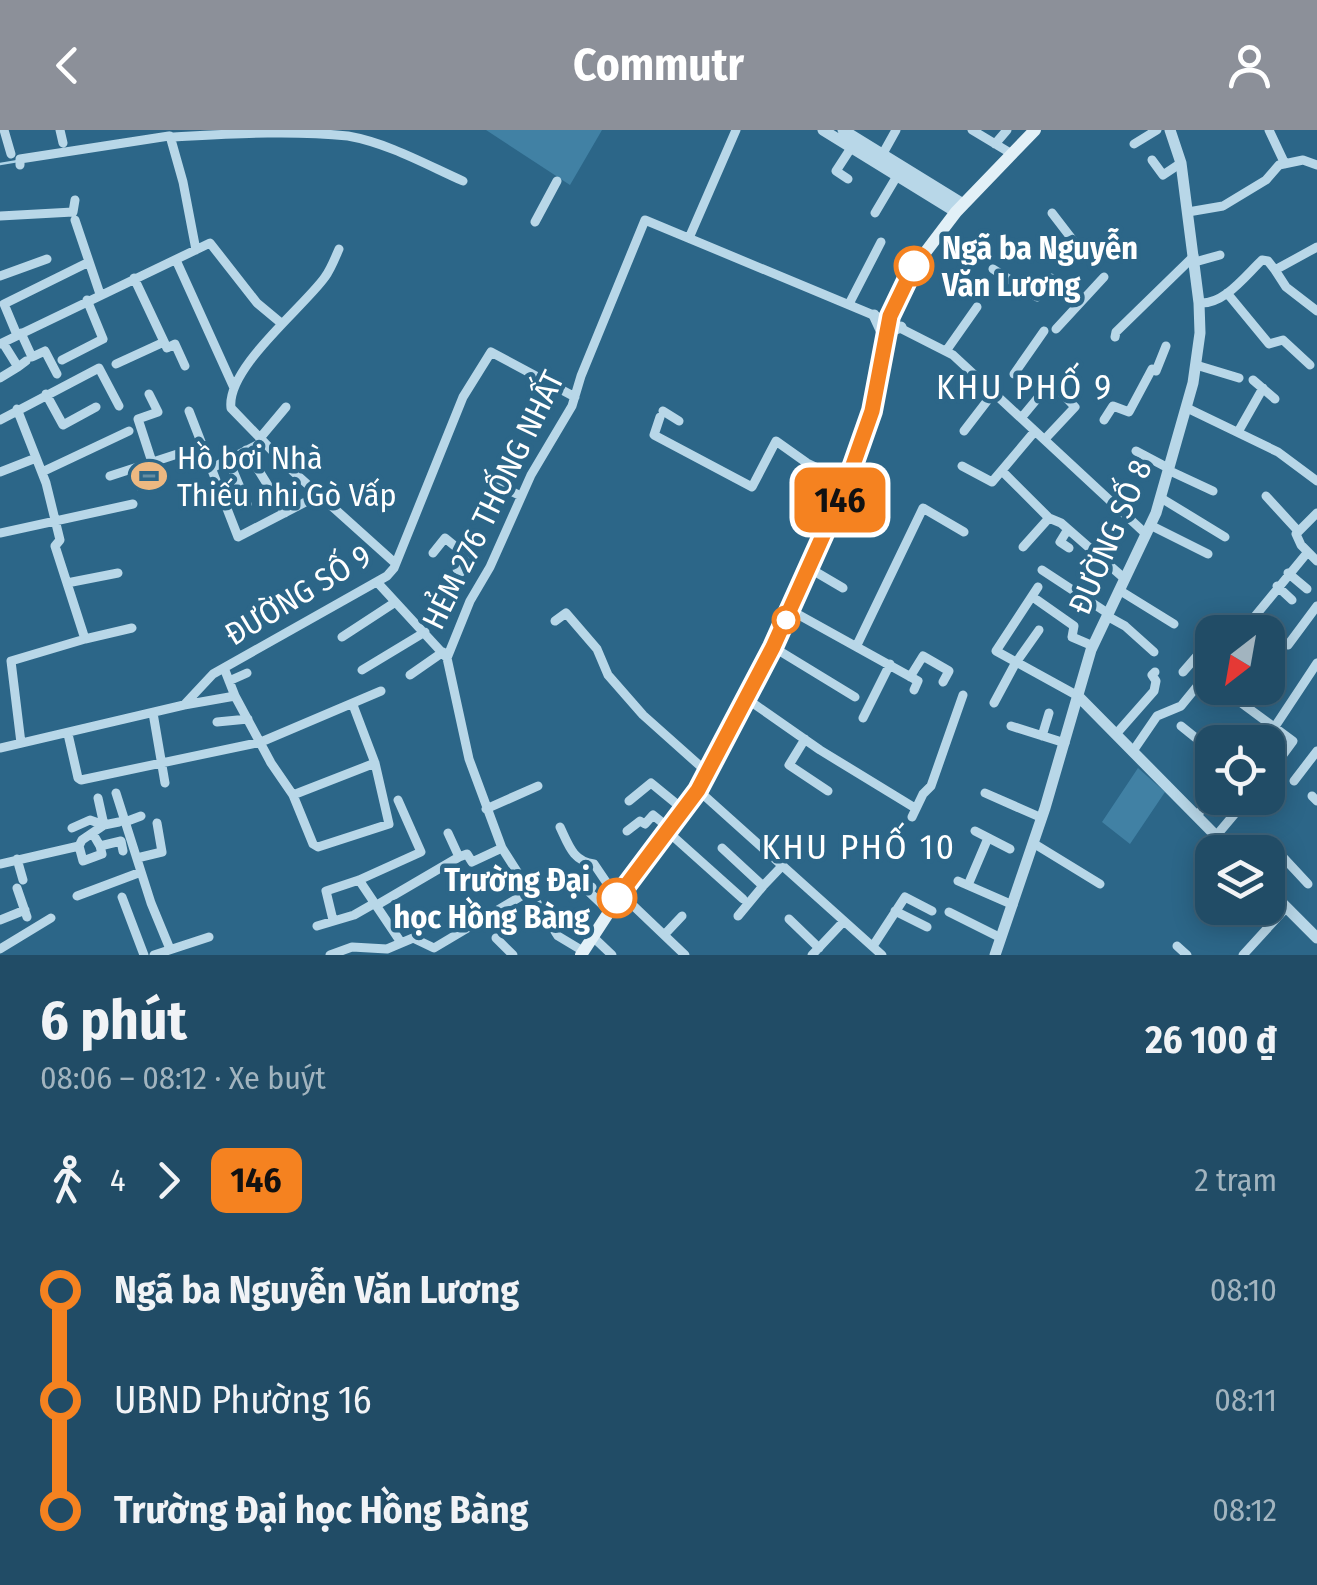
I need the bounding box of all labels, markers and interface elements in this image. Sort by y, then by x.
icon: back [40,38,95,93]
text: Commutr [573,38,744,92]
icon: person [1222,38,1277,93]
place label: Ngã ba Nguyễn Văn Lương [941,228,1138,304]
marker: Ngã ba Nguyễn Văn Lương [895,247,933,285]
district label: KHU PHỐ 9 [936,362,1114,408]
street label: HẺM 276 THỐNG NHẤT [411,363,572,635]
place label: Hồ bơi Nhà Thiếu nhi Gò Vấp [177,439,397,514]
street label: ĐƯỜNG SỐ 8 [1058,453,1160,620]
sports icon: Hồ bơi Nhà Thiếu nhi Gò Vấp [130,457,168,495]
line badge: 146 [782,468,898,532]
text: 146 [814,479,866,521]
street label: ĐƯỜNG SỐ 9 [217,534,378,653]
unlabelled marker [773,607,799,633]
north arrow [1195,615,1285,705]
map controls [1195,615,1285,925]
button: locate [1195,725,1285,815]
district label: KHU PHỐ 10 [761,822,957,868]
button: layers [1195,835,1285,925]
place label: Trường Đại học Hồng Bàng [393,861,590,936]
marker: Trường Đại học Hồng Bàng [598,879,636,917]
text: 6 phút [40,988,187,1054]
text: 26 100 ₫ [1145,1017,1277,1063]
text: 08:06 – 08:12 · Xe buýt [40,1059,326,1097]
icon: walk [40,1153,95,1208]
icon: forward [141,1153,196,1208]
text: 146 [231,1159,282,1201]
text: 4 [110,1161,126,1199]
text: 2 trạm [1194,1161,1277,1199]
text: Ngã ba Nguyễn Văn Lương [114,1267,519,1313]
text: 08:10 [1210,1271,1277,1309]
text: UBND Phường 16 [114,1377,372,1423]
text: 08:11 [1214,1381,1277,1419]
text: Trường Đại học Hồng Bàng [114,1487,529,1533]
text: 08:12 [1212,1491,1277,1529]

